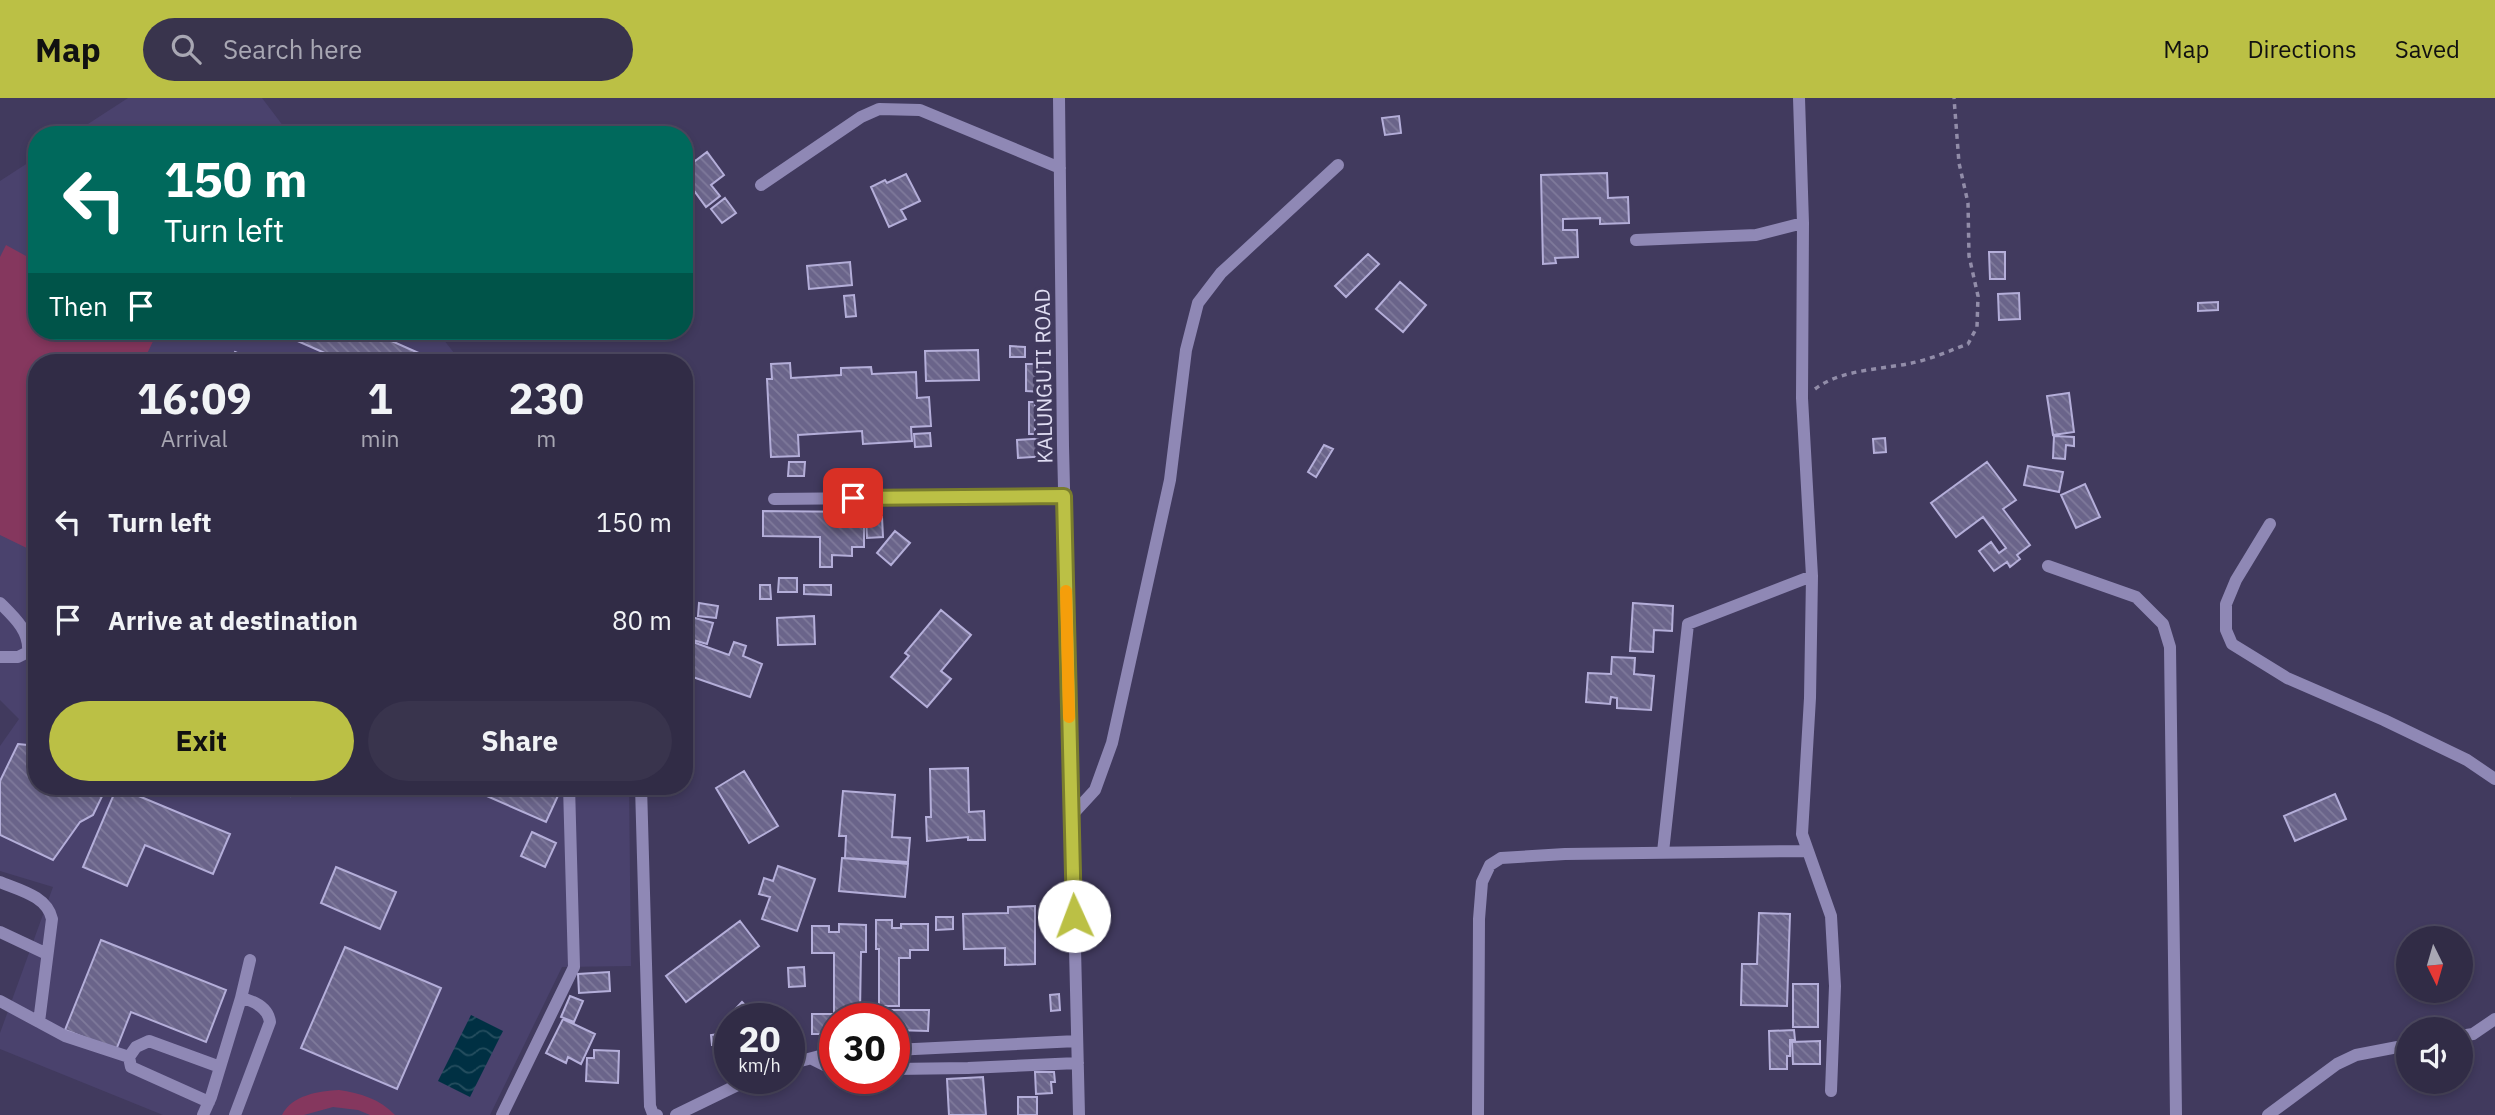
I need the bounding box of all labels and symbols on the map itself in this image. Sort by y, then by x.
street label: KALUNGUTI ROAD [1027,288,1059,464]
pin [823,468,883,528]
position arrow [1037,879,1111,953]
north arrow [2396,926,2473,1003]
speed limit sign: 30 [819,1003,910,1094]

